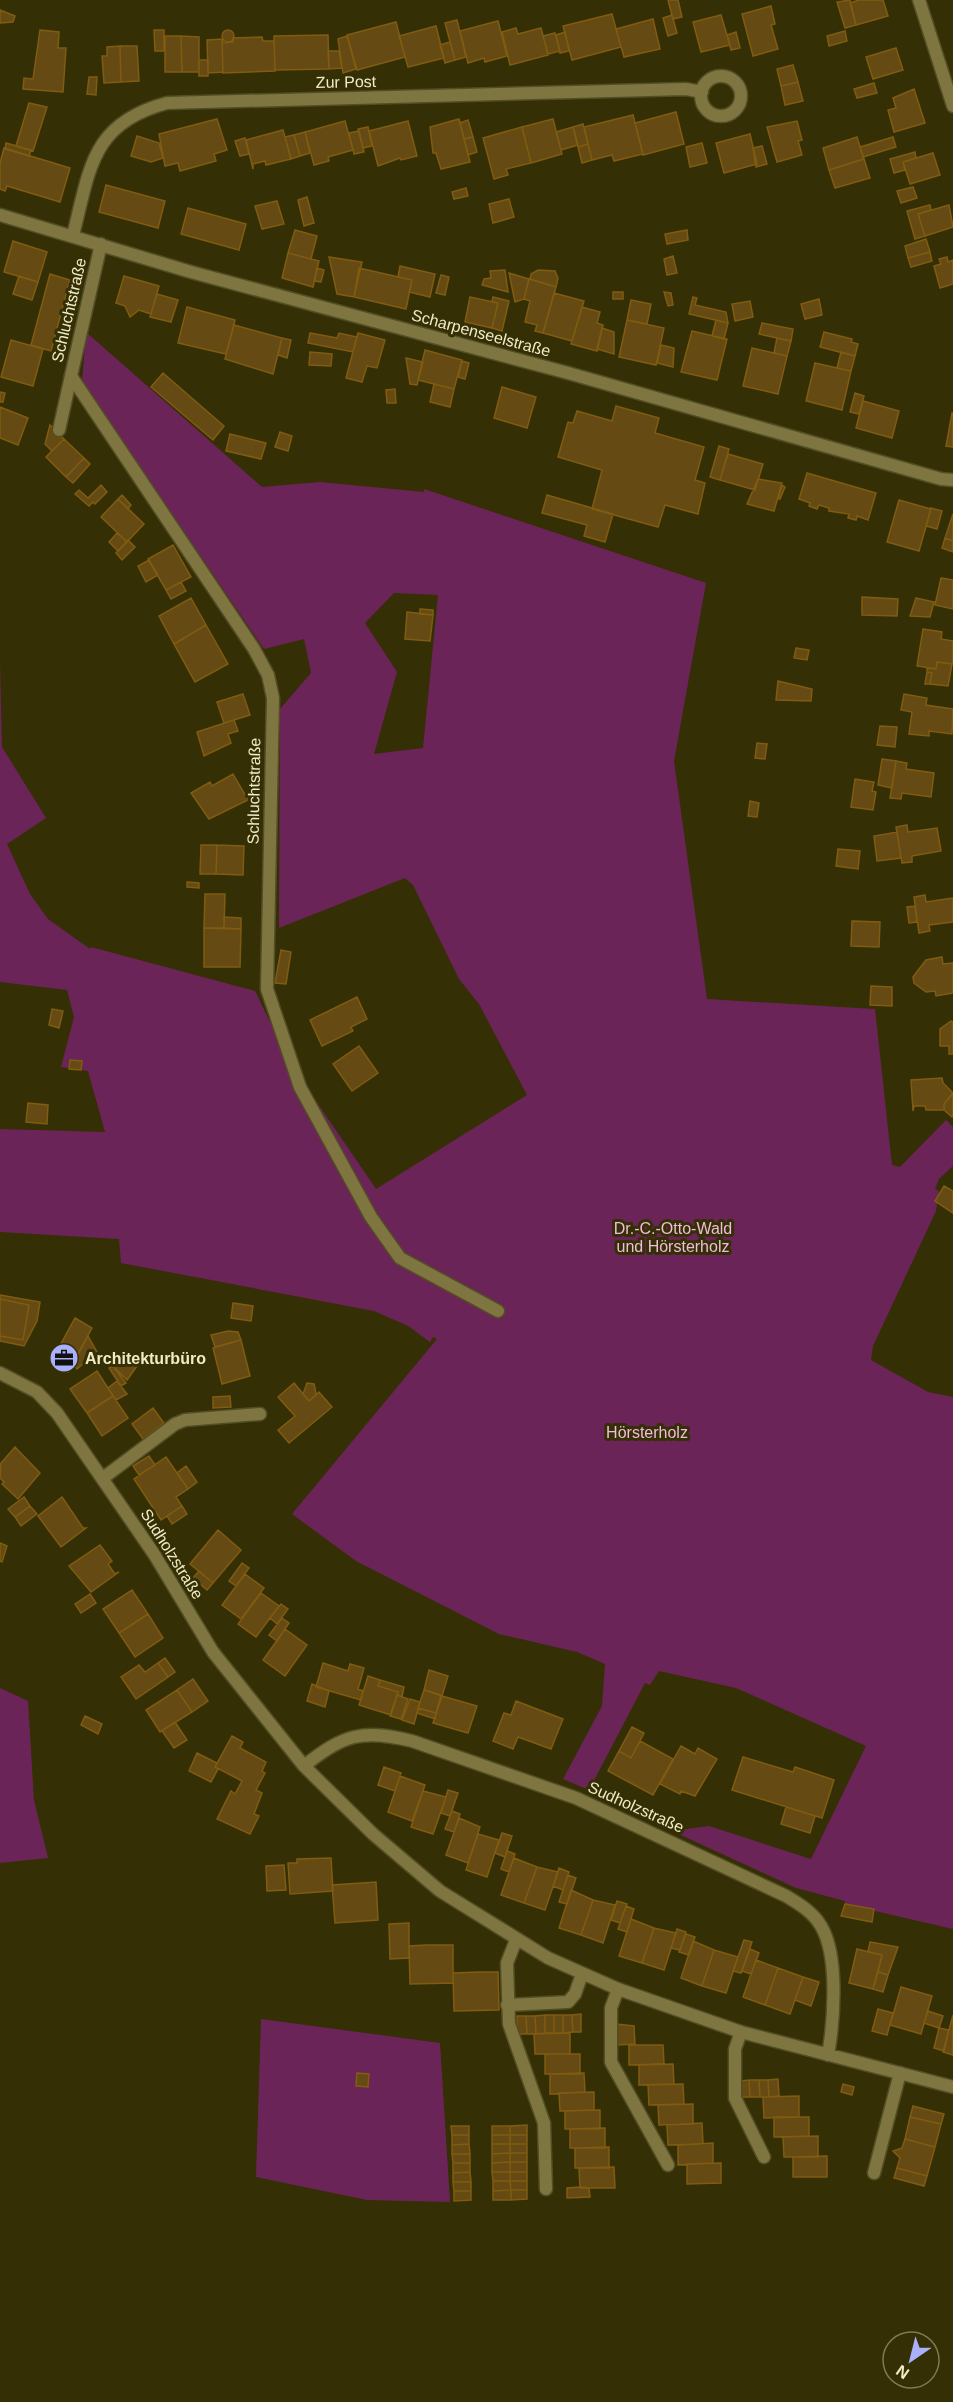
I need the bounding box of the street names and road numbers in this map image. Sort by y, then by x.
street label: Zur Post [316,73,377,91]
street label: Schluchtstraße [49,256,89,364]
street label: Scharpenseelstraße [410,306,552,360]
street label: Schluchtstraße [245,737,263,844]
street label: Sudholzstraße [137,1506,207,1602]
street label: Sudholzstraße [585,1778,687,1836]

